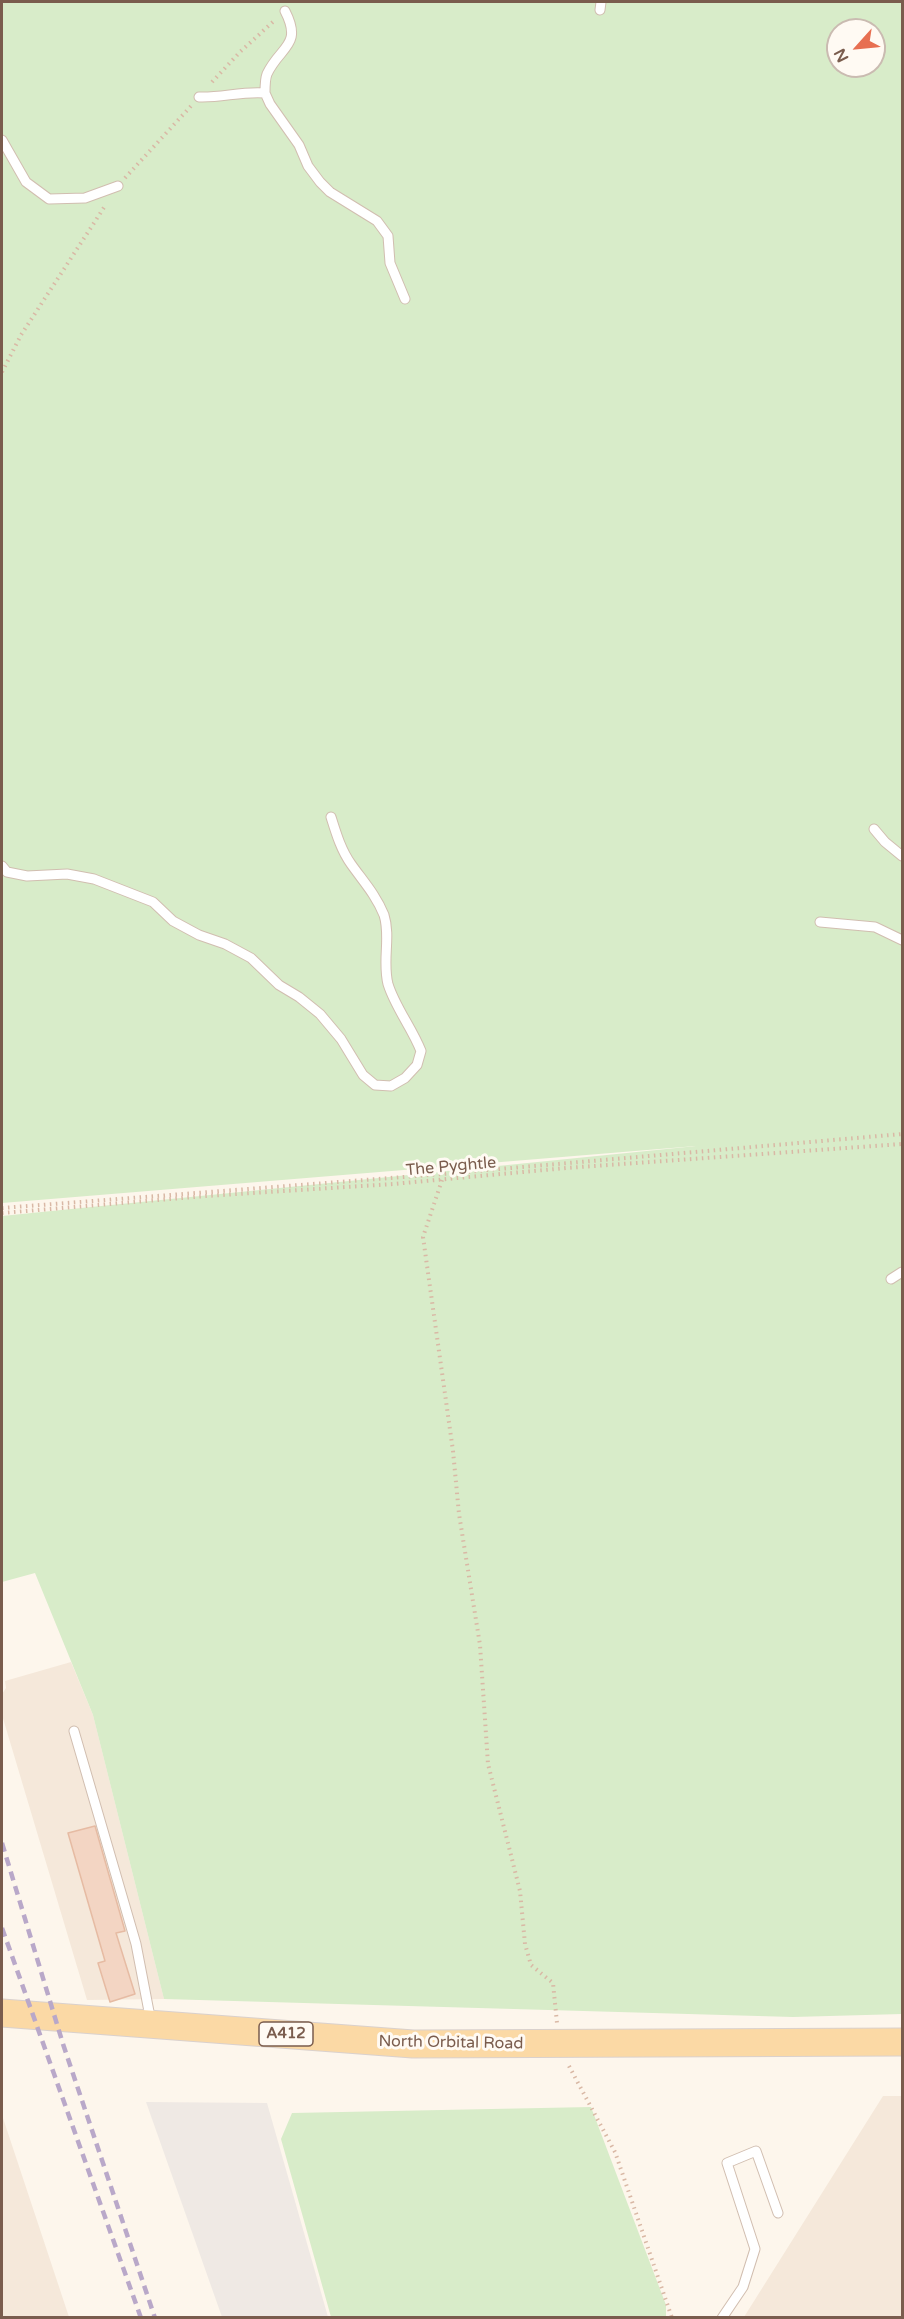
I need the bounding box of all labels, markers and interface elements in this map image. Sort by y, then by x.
north arrow [826,18,886,78]
text: N [830,45,854,66]
street label: The Pyghtle [405,1153,497,1181]
road number: A412 [259,2022,313,2046]
street label: North Orbital Road [378,2032,524,2054]

